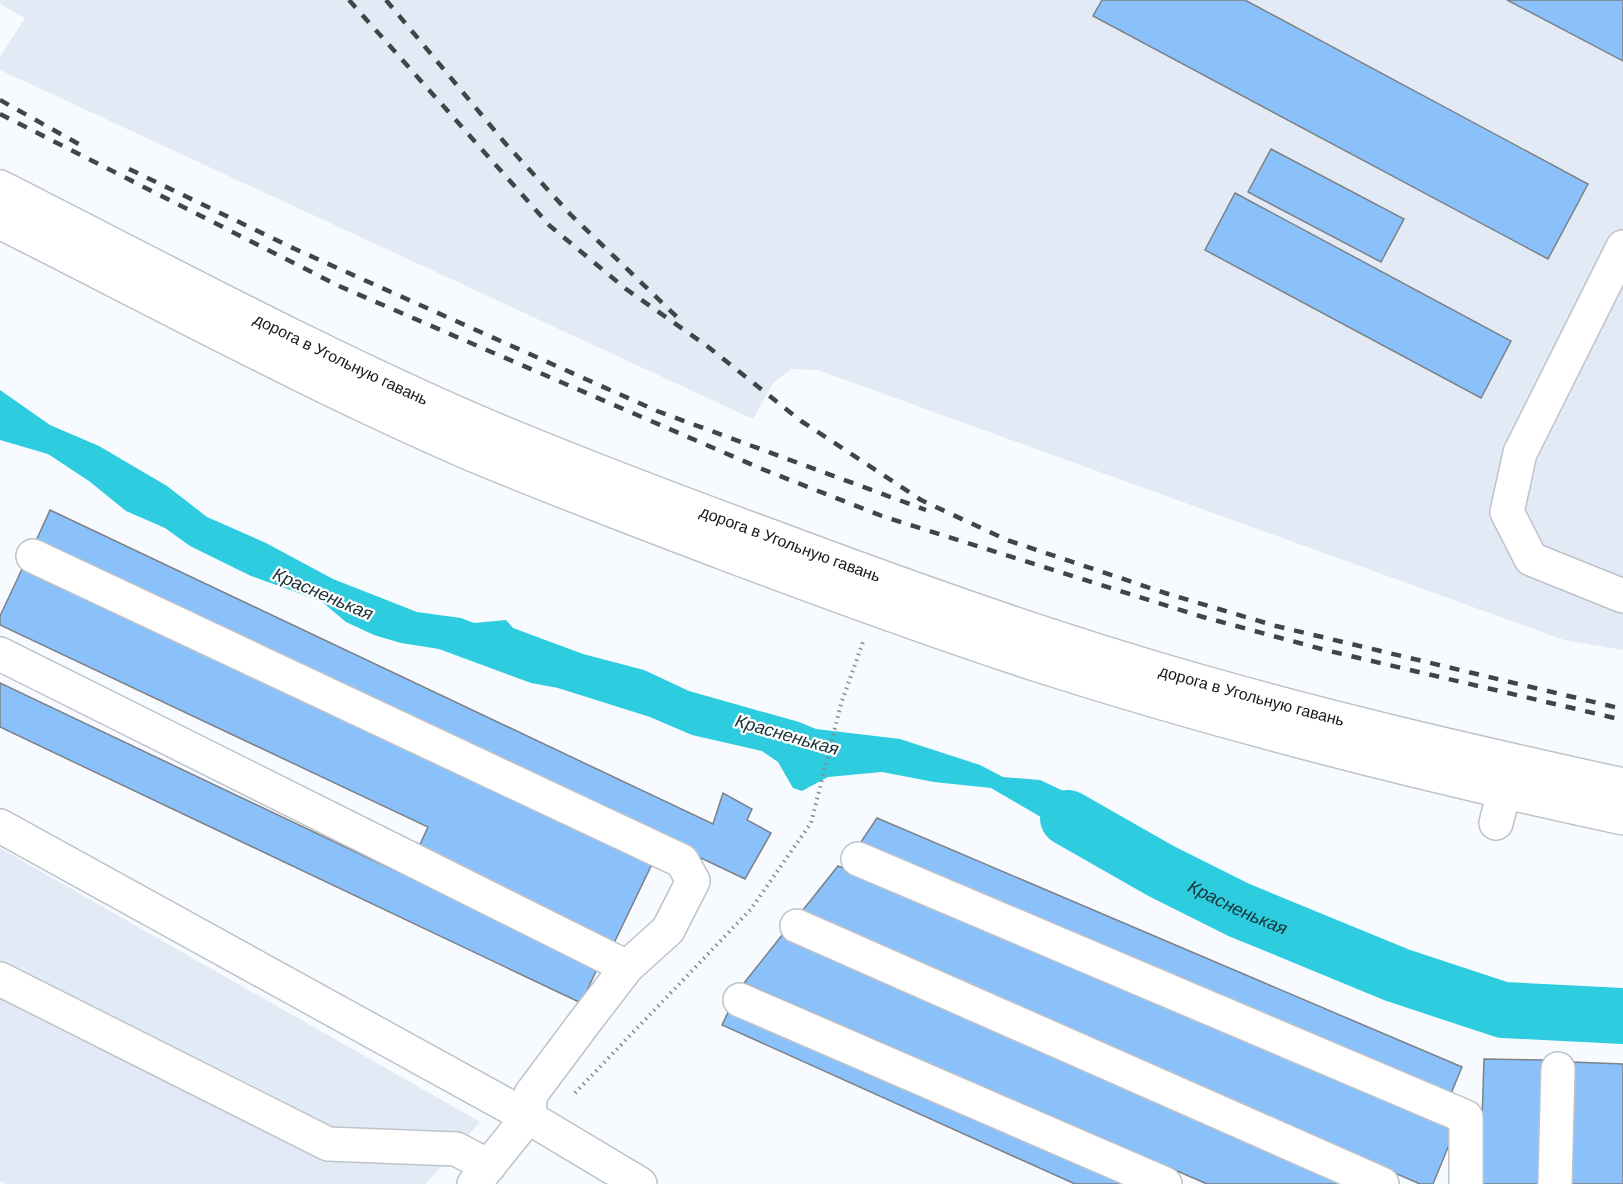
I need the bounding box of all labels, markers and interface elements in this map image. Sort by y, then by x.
street label: дорога в Угольную гавань [251,310,431,408]
street label: дорога в Угольную гавань [698,503,883,585]
water label: Красненькая [270,564,377,624]
street label: дорога в Угольную гавань [1157,662,1346,729]
water label: Красненькая [733,711,842,759]
water label: Красненькая [1185,876,1291,939]

